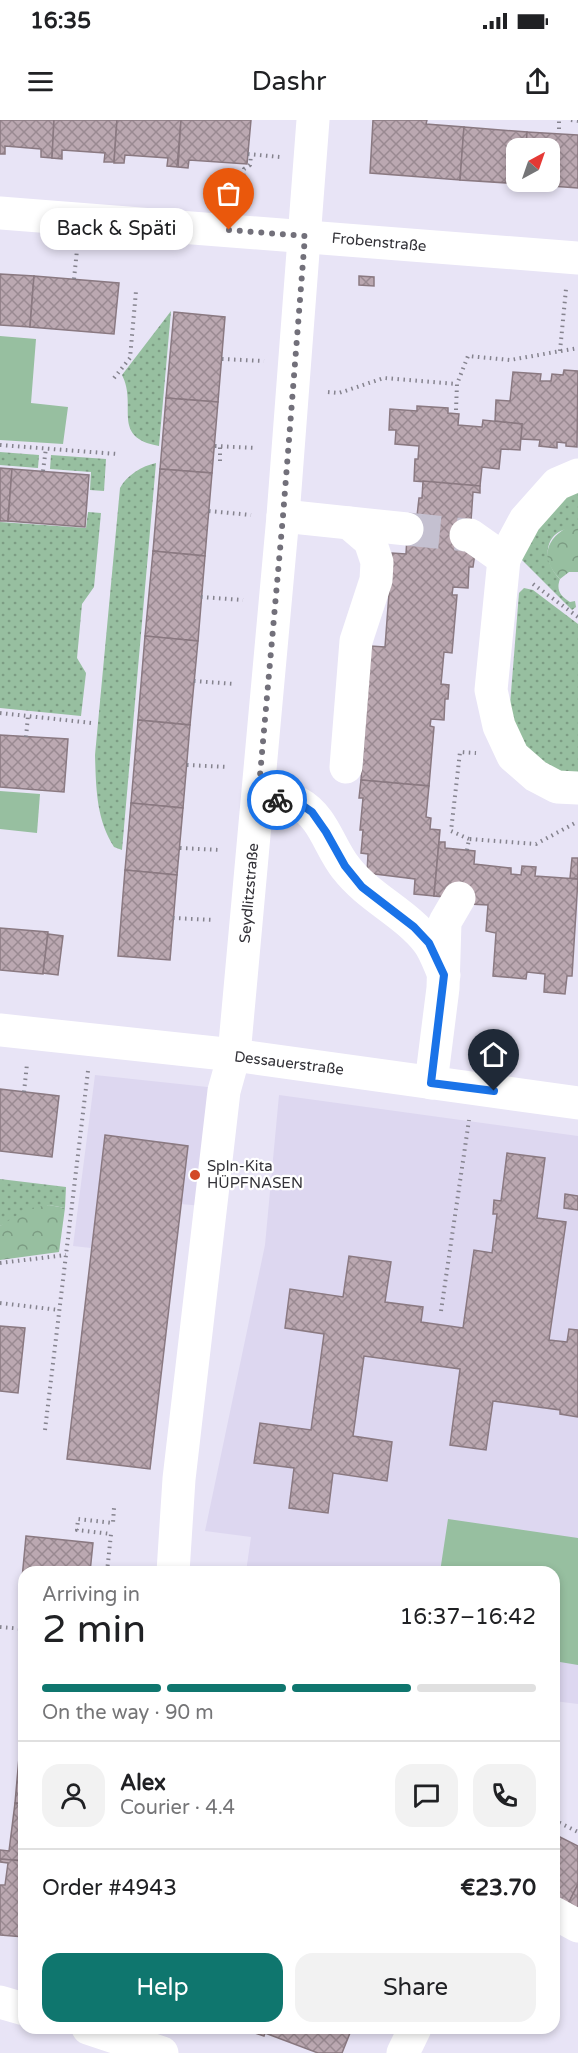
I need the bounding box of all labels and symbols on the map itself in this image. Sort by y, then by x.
north arrow [506,138,560,192]
pin [203,168,254,230]
callout: Back & Späti [40,209,193,251]
street label: Frobenstraße [331,229,427,255]
courier [247,770,307,830]
street label: Seydlitzstraße [236,842,262,944]
pin [468,1029,519,1091]
street label: Dessauerstraße [233,1047,345,1079]
place label: SpIn-Kita HÜPFNASEN [207,1157,303,1192]
marker: SpIn-Kita HÜPFNASEN [188,1168,202,1182]

